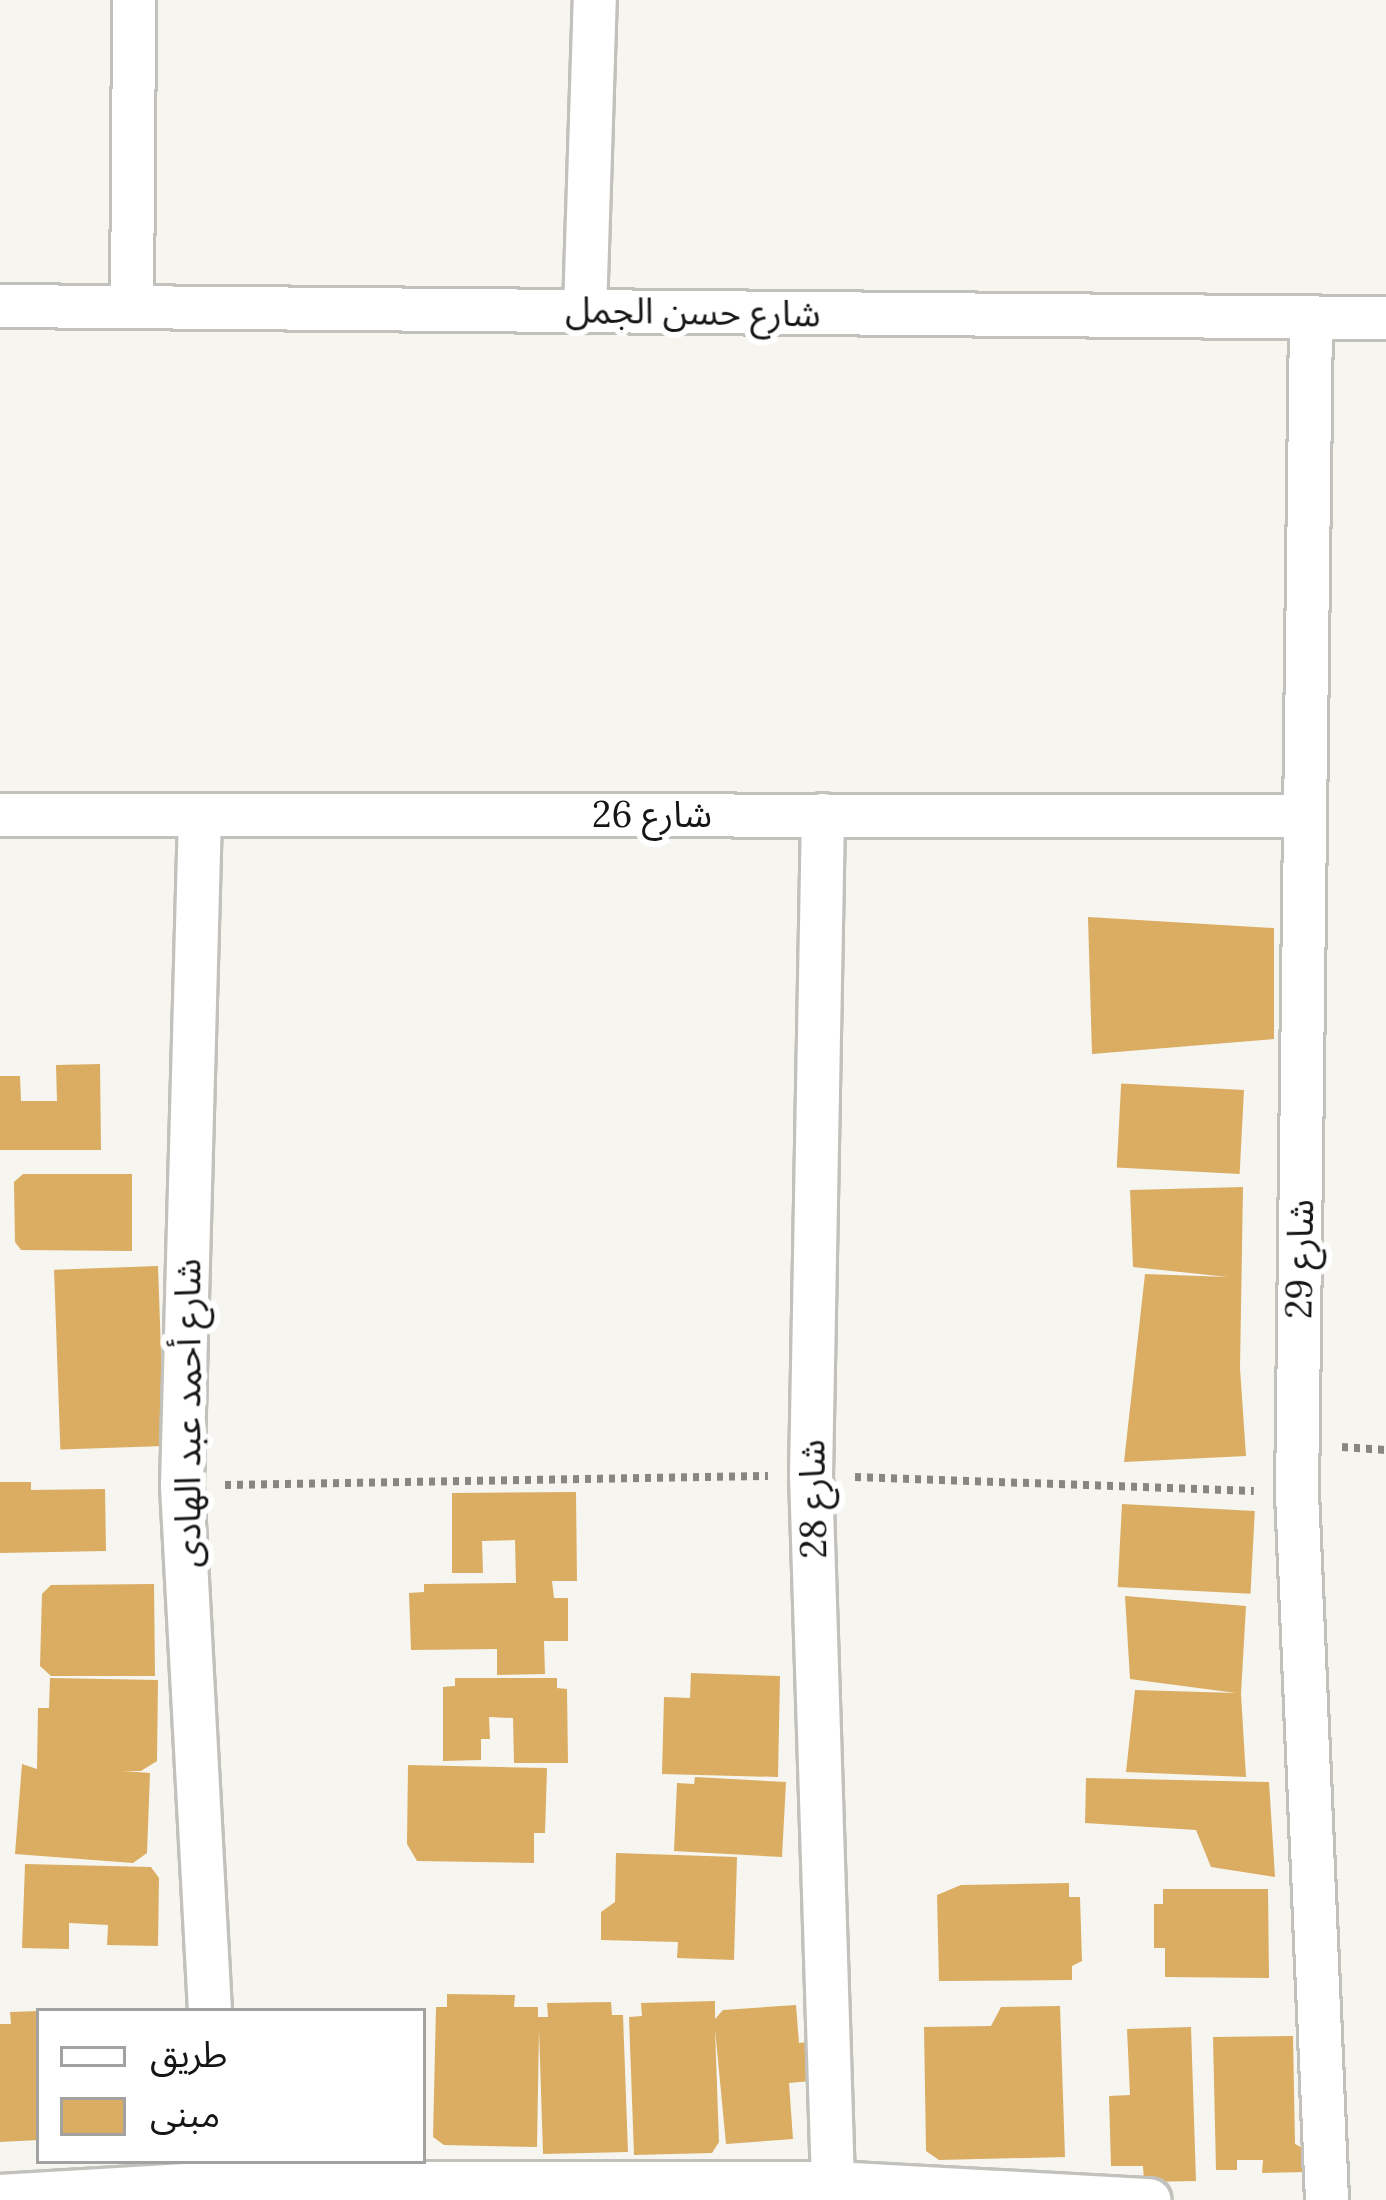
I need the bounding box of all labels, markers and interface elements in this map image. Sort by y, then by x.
street label: شارع حسن الجمل [565,288,821,336]
street label: شارع 26 [592,793,712,837]
street label: شارع 29 [1277,1199,1323,1319]
street label: شارع أحمد عبد الهادى [166,1259,210,1567]
street label: شارع 28 [790,1439,836,1559]
legend [36,2008,426,2164]
text: طريق [150,2031,227,2077]
text: مبنى [150,2091,220,2137]

